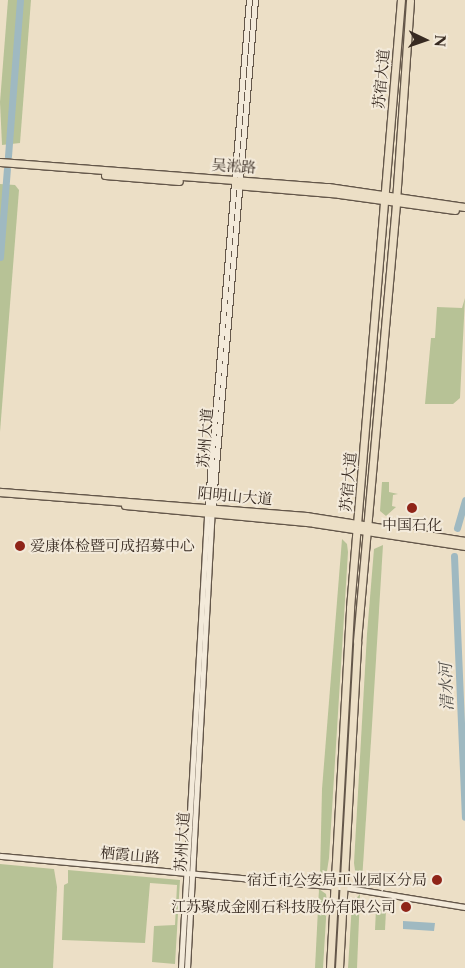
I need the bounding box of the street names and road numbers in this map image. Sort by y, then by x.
street label: 苏宿大道 [369,48,393,110]
street label: 吴淞路 [211,155,257,177]
street label: 苏州大道 [194,407,216,469]
street label: 苏宿大道 [336,451,360,513]
street label: 阳明山大道 [197,484,273,508]
street label: 苏州大道 [171,812,193,872]
street label: 栖霞山路 [99,843,161,867]

